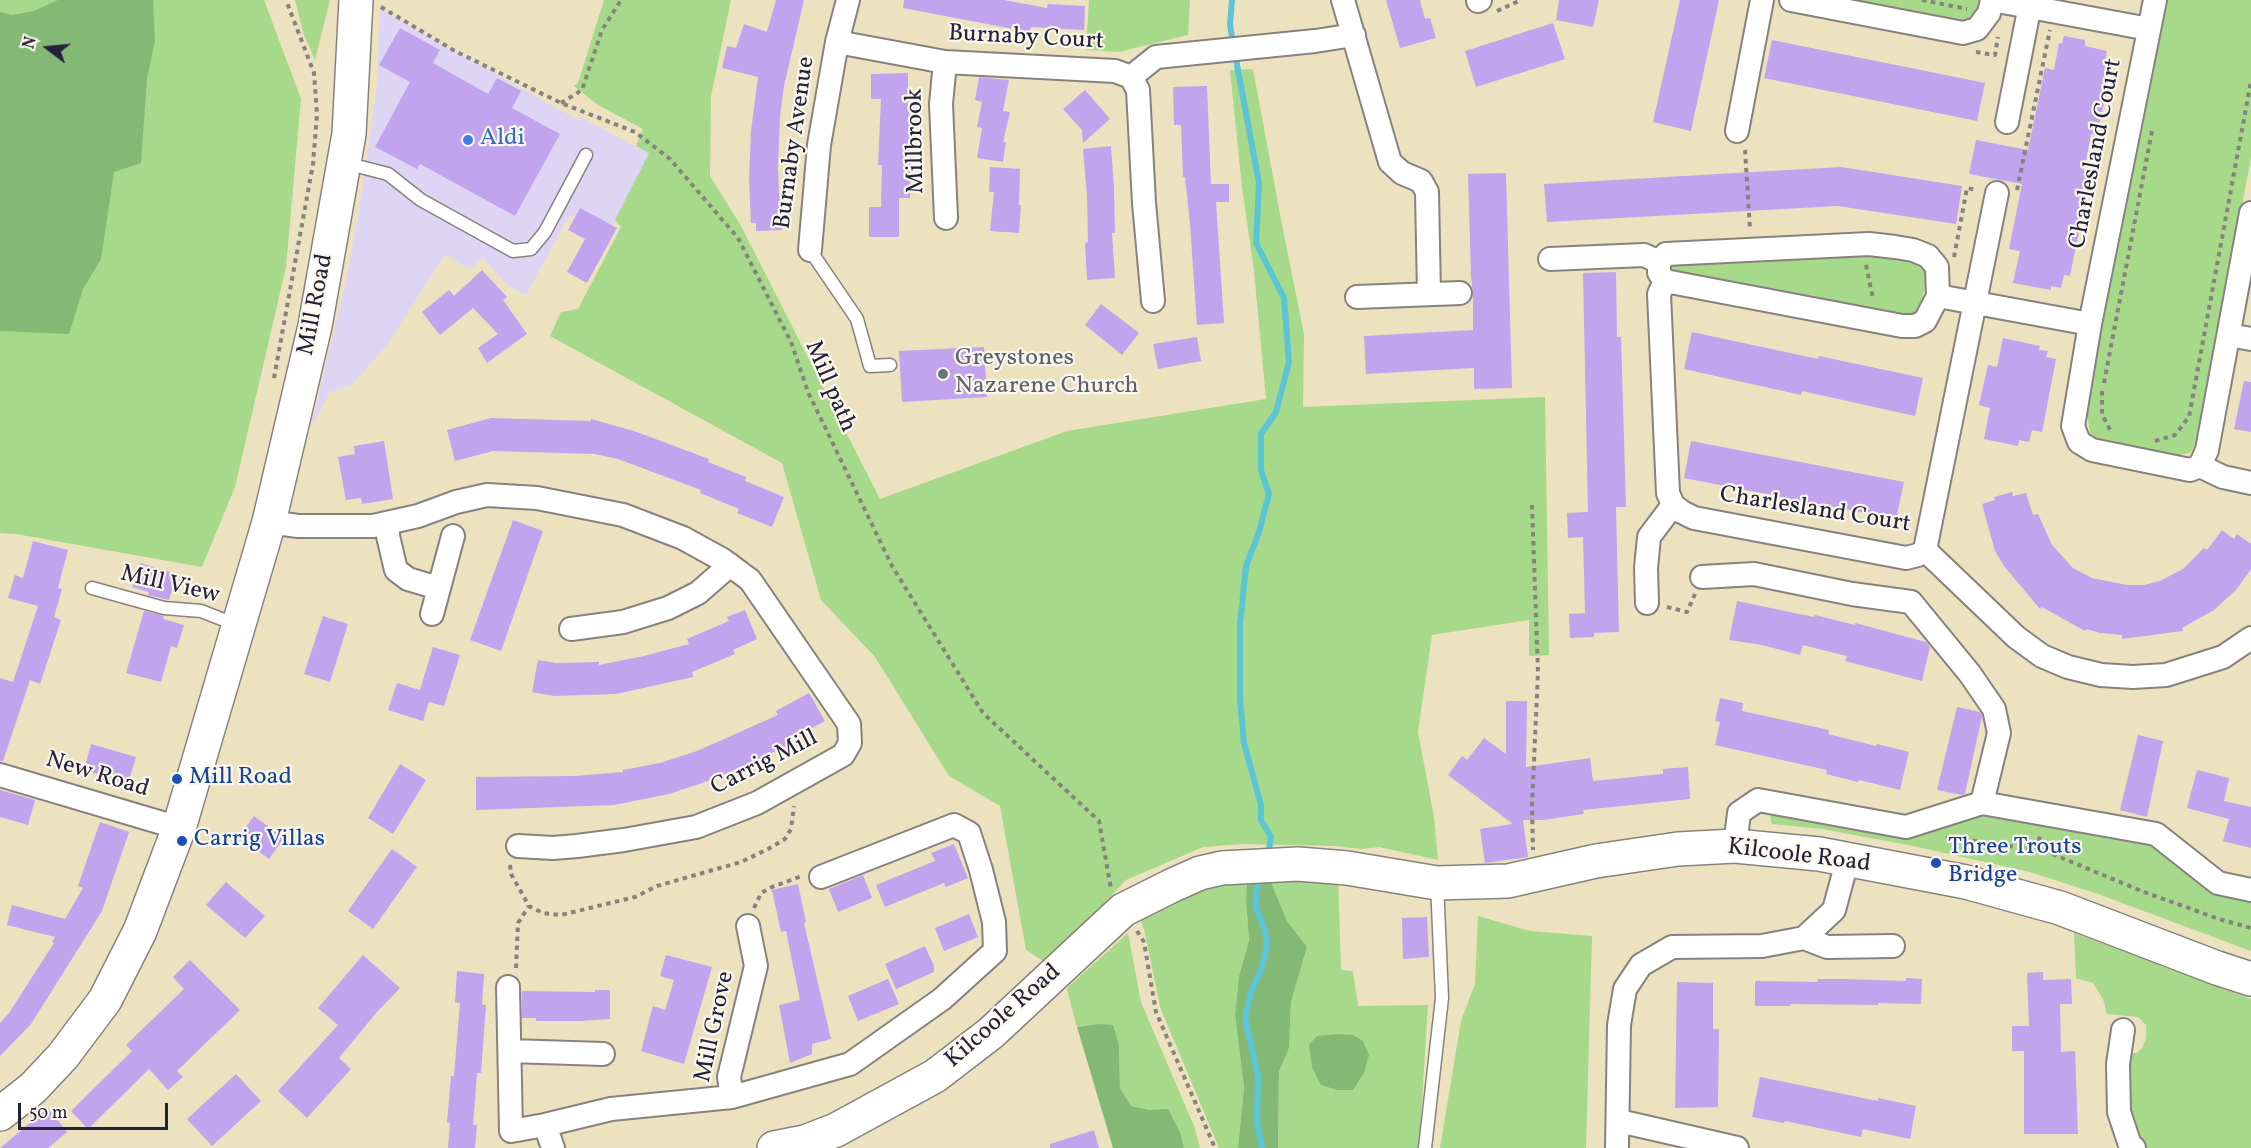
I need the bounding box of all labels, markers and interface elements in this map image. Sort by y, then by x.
north arrow [18,18,78,78]
street label: Burnaby Court [947,21,1105,57]
text: N [19,34,43,52]
street label: Burnaby Avenue [770,55,822,231]
street label: Charlesland Court [2064,56,2130,252]
street label: Millbrook [902,88,932,194]
place label: Aldi [480,126,525,154]
marker: Aldi [461,133,475,147]
street label: Mill Road [293,252,341,358]
street label: Mill path [797,337,861,437]
place label: Greystones Nazarene Church [955,346,1139,402]
marker: Greystones Nazarene Church [936,367,950,381]
street label: Charlesland Court [1717,482,1913,540]
street label: Mill View [118,561,222,611]
street label: Carrig Mill [707,725,823,803]
street label: New Road [42,747,152,805]
place label: Mill Road [189,765,292,793]
marker: Mill Road [170,772,184,786]
place label: Carrig Villas [194,827,325,855]
marker: Carrig Villas [175,834,189,848]
street label: Kilcoole Road [1726,834,1872,880]
place label: Three Trouts Bridge [1948,835,2082,891]
marker: Three Trouts Bridge [1929,856,1943,870]
street label: Kilcoole Road [940,959,1068,1075]
street label: Mill Grove [690,969,742,1085]
scale bar [21,1091,171,1129]
text: 50 m [29,1101,68,1126]

